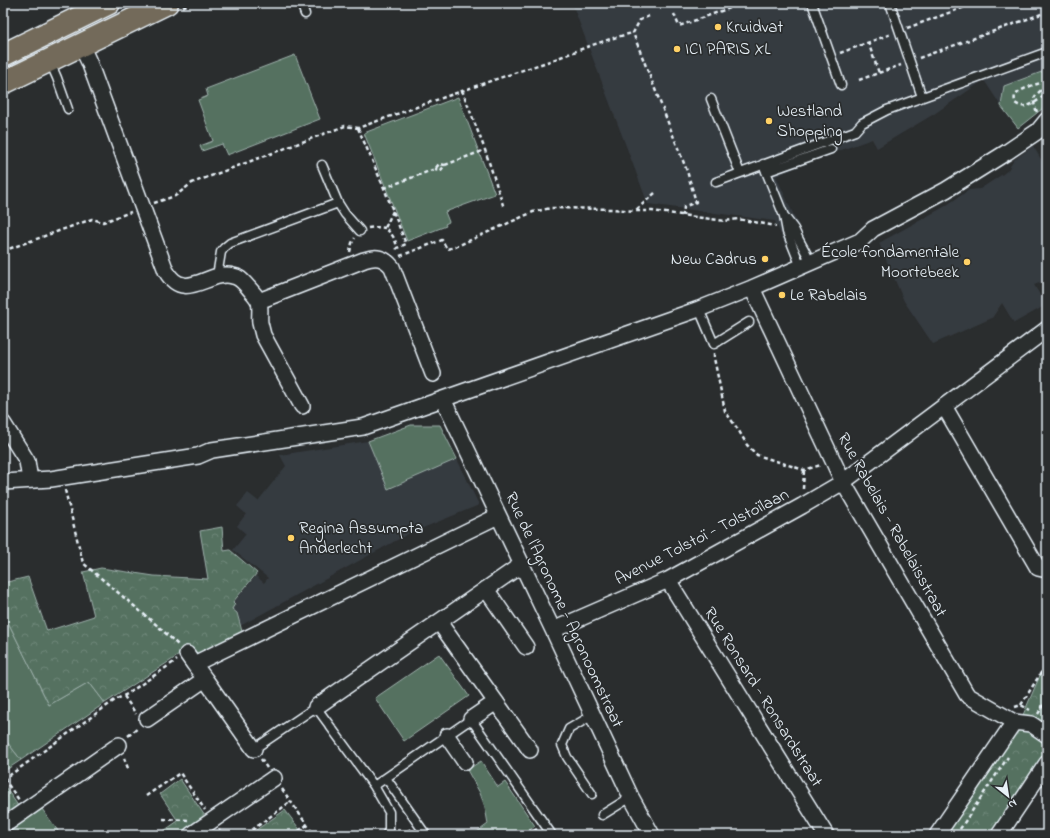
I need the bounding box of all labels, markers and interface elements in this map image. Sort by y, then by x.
place label: Kruidvat [726,15,784,40]
marker: Kruidvat [713,22,723,32]
place label: ICI PARIS XL [685,37,771,62]
marker: ICI PARIS XL [672,44,682,54]
place label: Westland Shopping [777,99,843,146]
marker: Westland Shopping [764,116,774,126]
place label: École fondamentale Moortebeek [821,240,960,285]
place label: New Cadrus [671,247,757,272]
marker: New Cadrus [760,254,770,264]
marker: École fondamentale Moortebeek [962,257,972,267]
place label: Le Rabelais [790,283,867,308]
marker: Le Rabelais [777,290,787,300]
street label: Rue Rabelais - Rabelaisstraat [831,428,953,622]
street label: Avenue Tolstoï - Tolstoïlaan [611,482,793,592]
street label: Rue de l'Agronome - Agronoomstraat [496,488,630,733]
place label: Regina Assumpta Anderlecht [299,516,423,561]
marker: Regina Assumpta Anderlecht [286,533,296,543]
street label: Rue Ronsard - Ronsardstraat [697,602,829,792]
north arrow [988,776,1028,816]
text: N [1005,795,1020,813]

